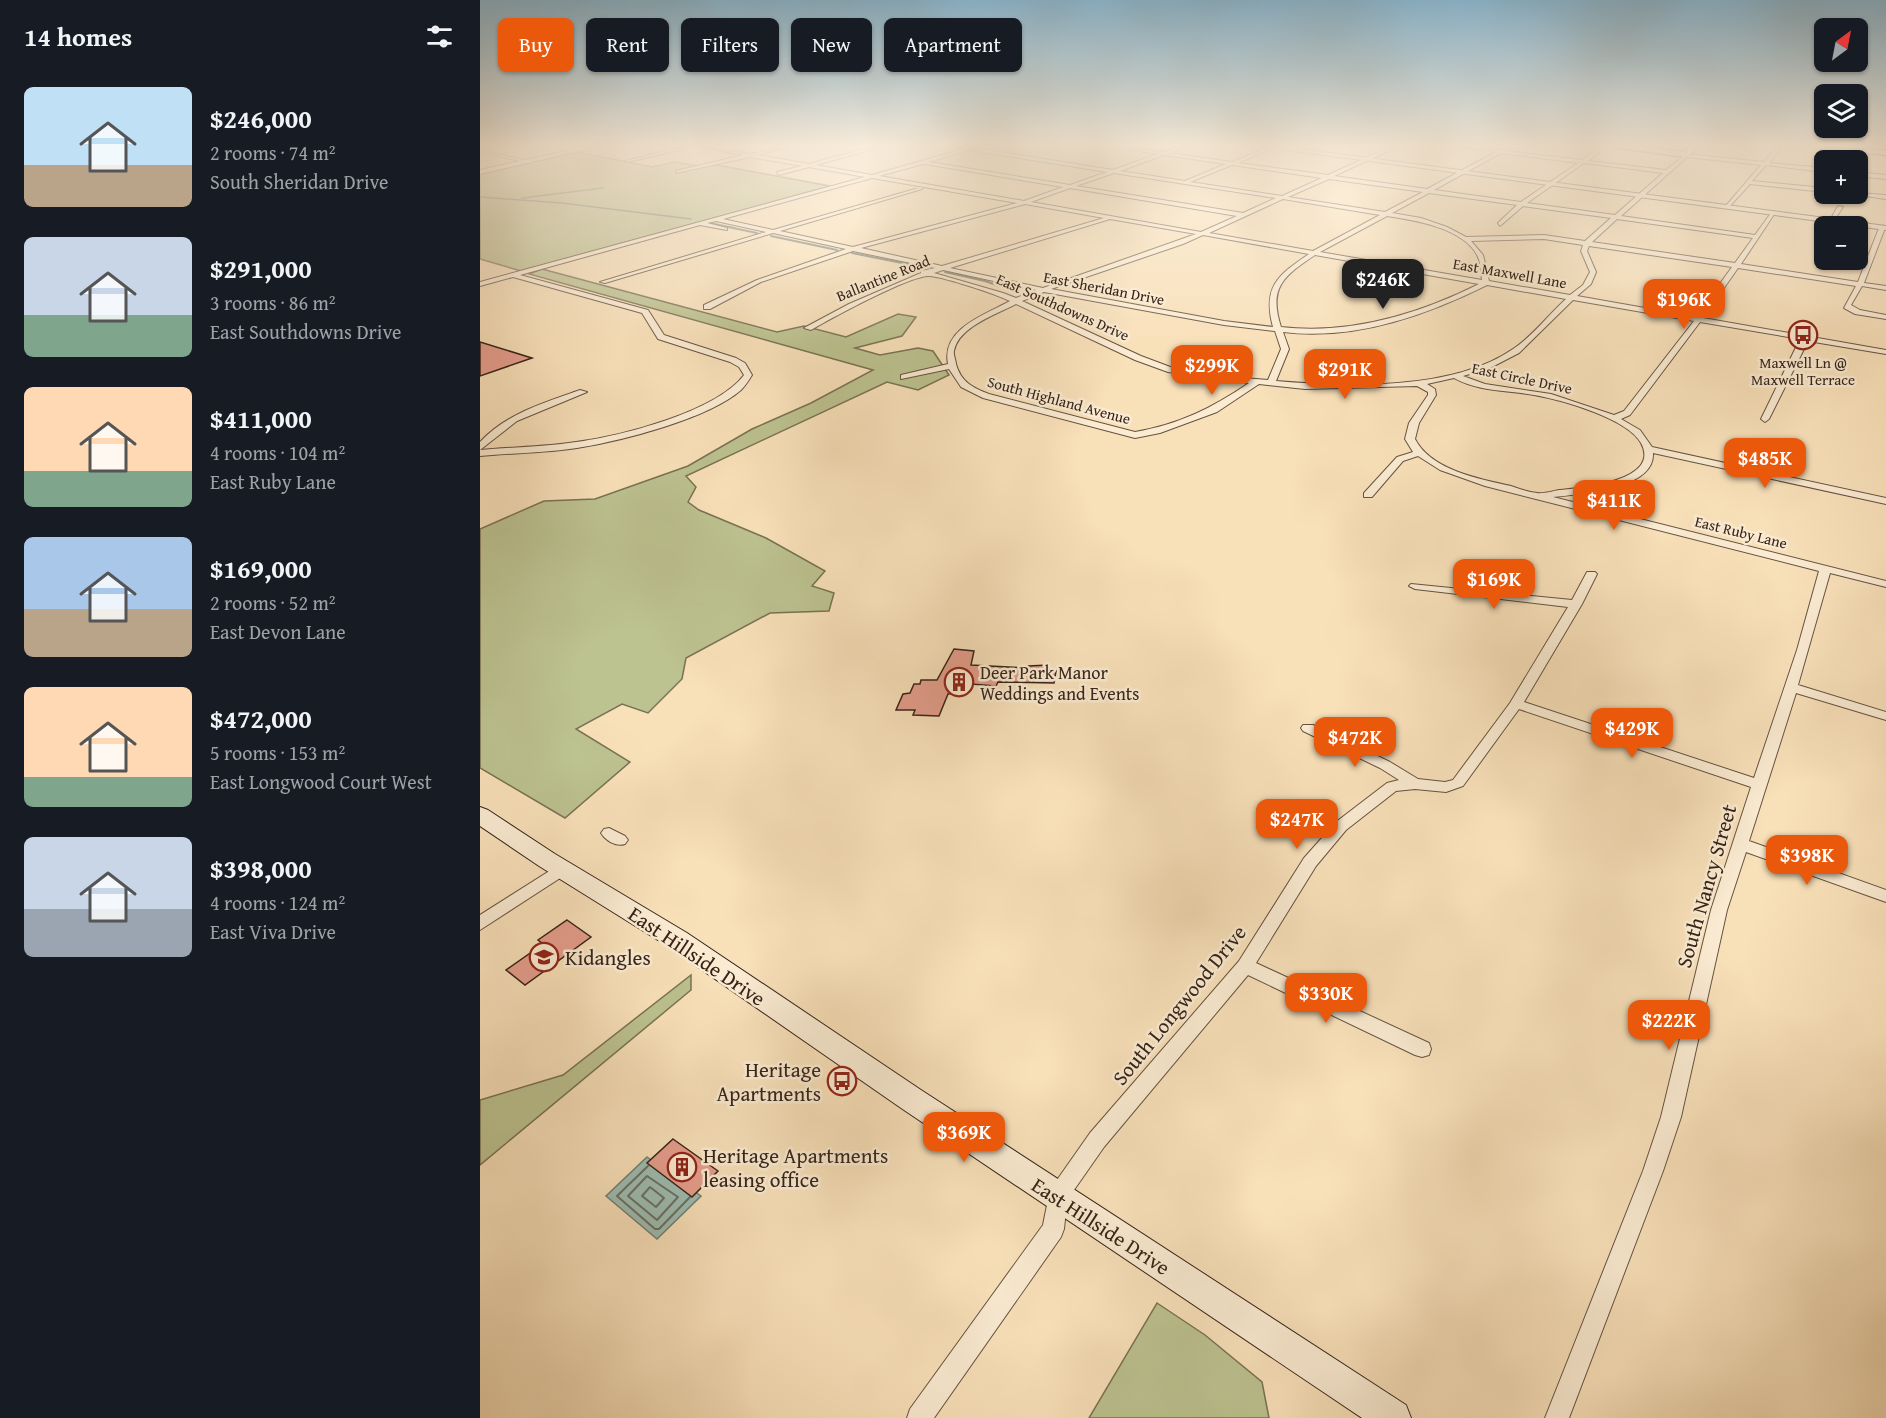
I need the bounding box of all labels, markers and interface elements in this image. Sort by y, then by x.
text: 14 homes [24,17,132,56]
chip: Buy [498,18,574,72]
chip: Rent [586,18,669,72]
chip: Filters [681,18,779,72]
chip: New [791,18,872,72]
chip: Apartment [884,18,1022,72]
north arrow [1814,18,1868,72]
map controls [1814,18,1868,270]
icon: filters [423,20,456,53]
button: layers [1814,84,1868,138]
text: $246,000 [210,99,312,138]
icon: home [72,111,144,183]
text: 2 rooms · 74 m² [210,138,336,167]
button: + [1814,150,1868,204]
text: South Sheridan Drive [210,167,388,196]
button: − [1814,216,1868,270]
text: $291,000 [210,249,312,288]
street label: Ballantine Road [833,250,933,306]
street label: East Maxwell Lane [1451,253,1569,293]
pin: $246K [1341,259,1425,310]
icon: home [72,261,144,333]
text: $246K [1356,264,1410,293]
street label: East Sheridan Drive [1042,266,1166,310]
street label: East Southdowns Drive [993,268,1133,346]
pin: $196K [1642,279,1726,330]
text: $196K [1657,284,1711,313]
text: 3 rooms · 86 m² [210,288,336,317]
text: East Southdowns Drive [210,317,401,346]
bus stop icon: Maxwell Ln @ Maxwell Terrace [1787,319,1819,351]
pin: $299K [1170,345,1254,396]
pin: $291K [1303,349,1387,400]
text: $299K [1185,350,1239,379]
place label: Maxwell Ln @ Maxwell Terrace [1751,352,1855,390]
text: $291K [1318,354,1372,383]
street label: East Circle Drive [1470,357,1574,399]
street label: South Highland Avenue [985,371,1133,429]
text: $411,000 [210,399,312,438]
icon: home [72,411,144,483]
text: 4 rooms · 104 m² [210,438,345,467]
pin: $485K [1723,438,1807,489]
text: $485K [1738,443,1792,472]
text: East Ruby Lane [210,467,336,496]
pin: $411K [1572,480,1656,531]
text: $411K [1587,485,1641,514]
street label: East Ruby Lane [1693,510,1789,554]
text: $169,000 [210,549,312,588]
pin: $169K [1452,559,1536,610]
icon: home [72,561,144,633]
text: $169K [1467,564,1521,593]
text: 2 rooms · 52 m² [210,588,336,617]
text: East Devon Lane [210,617,346,646]
place label: Deer Park Manor Weddings and Events [980,659,1139,707]
building icon: Deer Park Manor Weddings and Events [943,666,975,698]
text: $472,000 [210,699,312,738]
pin: $429K [1590,708,1674,759]
icon: home [72,711,144,783]
text: $429K [1605,713,1659,742]
pin: $472K [1313,717,1397,768]
text: $472K [1328,722,1382,751]
text: 5 rooms · 153 m² [210,738,345,767]
text: East Longwood Court West [210,767,432,796]
pin: $247K [1255,799,1339,850]
street label: South Nancy Street [1668,800,1744,972]
text: $247K [1270,804,1324,833]
pin: $398K [1765,835,1849,886]
text: $398K [1780,840,1834,869]
text: $398,000 [210,849,312,888]
icon: home [72,861,144,933]
text: 4 rooms · 124 m² [210,888,345,917]
street label: East Hillside Drive [622,899,772,1014]
text: East Viva Drive [210,917,336,946]
street label: South Longwood Drive [1105,918,1254,1092]
school or university icon: Kidangles [528,941,560,973]
place label: Kidangles [565,942,651,973]
pin: $330K [1284,973,1368,1024]
text: $330K [1299,978,1353,1007]
pin: $222K [1627,1000,1711,1051]
text: $222K [1642,1005,1696,1034]
place label: Heritage Apartments [716,1054,821,1109]
bus stop icon: Heritage Apartments [826,1065,858,1097]
pin: $369K [922,1112,1006,1163]
text: $369K [937,1117,991,1146]
place label: Heritage Apartments leasing office [703,1140,888,1195]
building icon: Heritage Apartments leasing office [666,1151,698,1183]
street label: East Hillside Drive [1026,1170,1176,1283]

